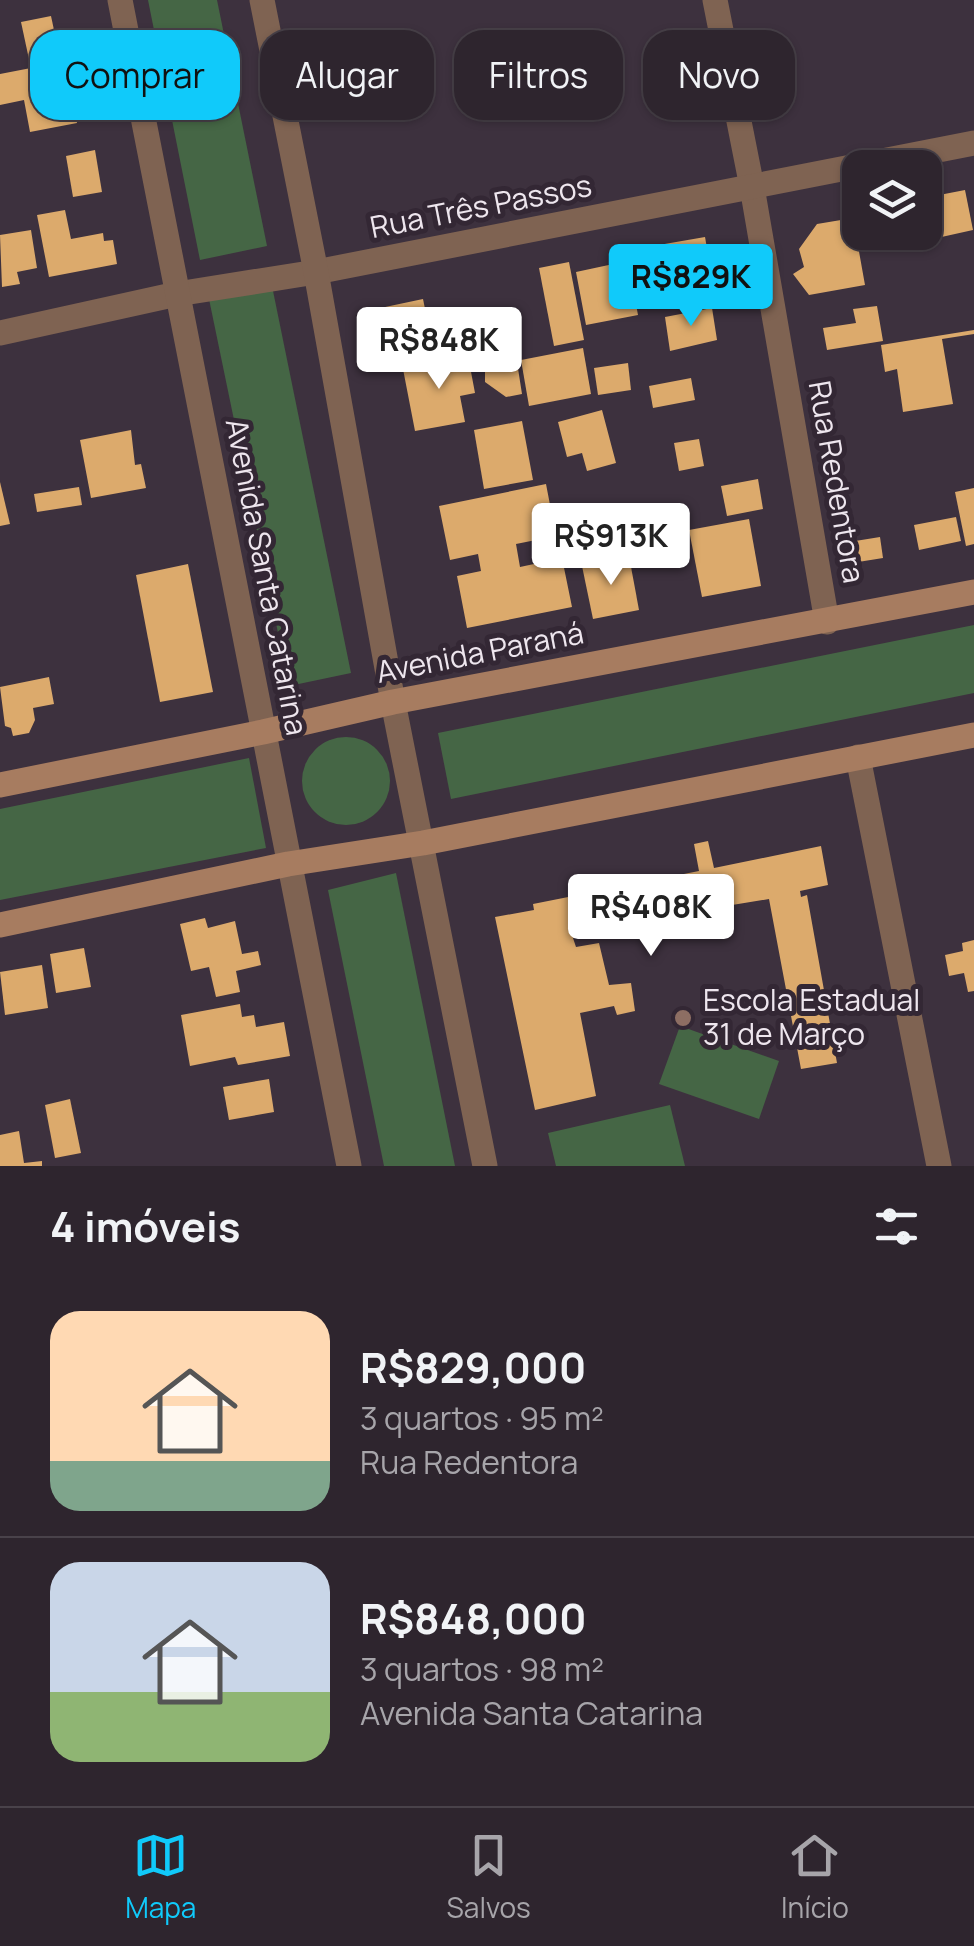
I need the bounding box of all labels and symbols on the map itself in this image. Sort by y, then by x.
street label: Rua Três Passos [366,164,595,247]
pin: R$829K [610,244,772,329]
pin: R$848K [358,307,520,392]
street label: Rua Redentora [800,377,875,586]
street label: Avenida Santa Catarina [217,415,318,738]
pin: R$913K [530,503,692,588]
street label: Avenida Paraná [373,611,587,692]
pin: R$408K [570,874,732,959]
place label: Escola Estadual 31 de Março [703,979,920,1054]
marker: Escola Estadual 31 de Março [672,1007,694,1029]

